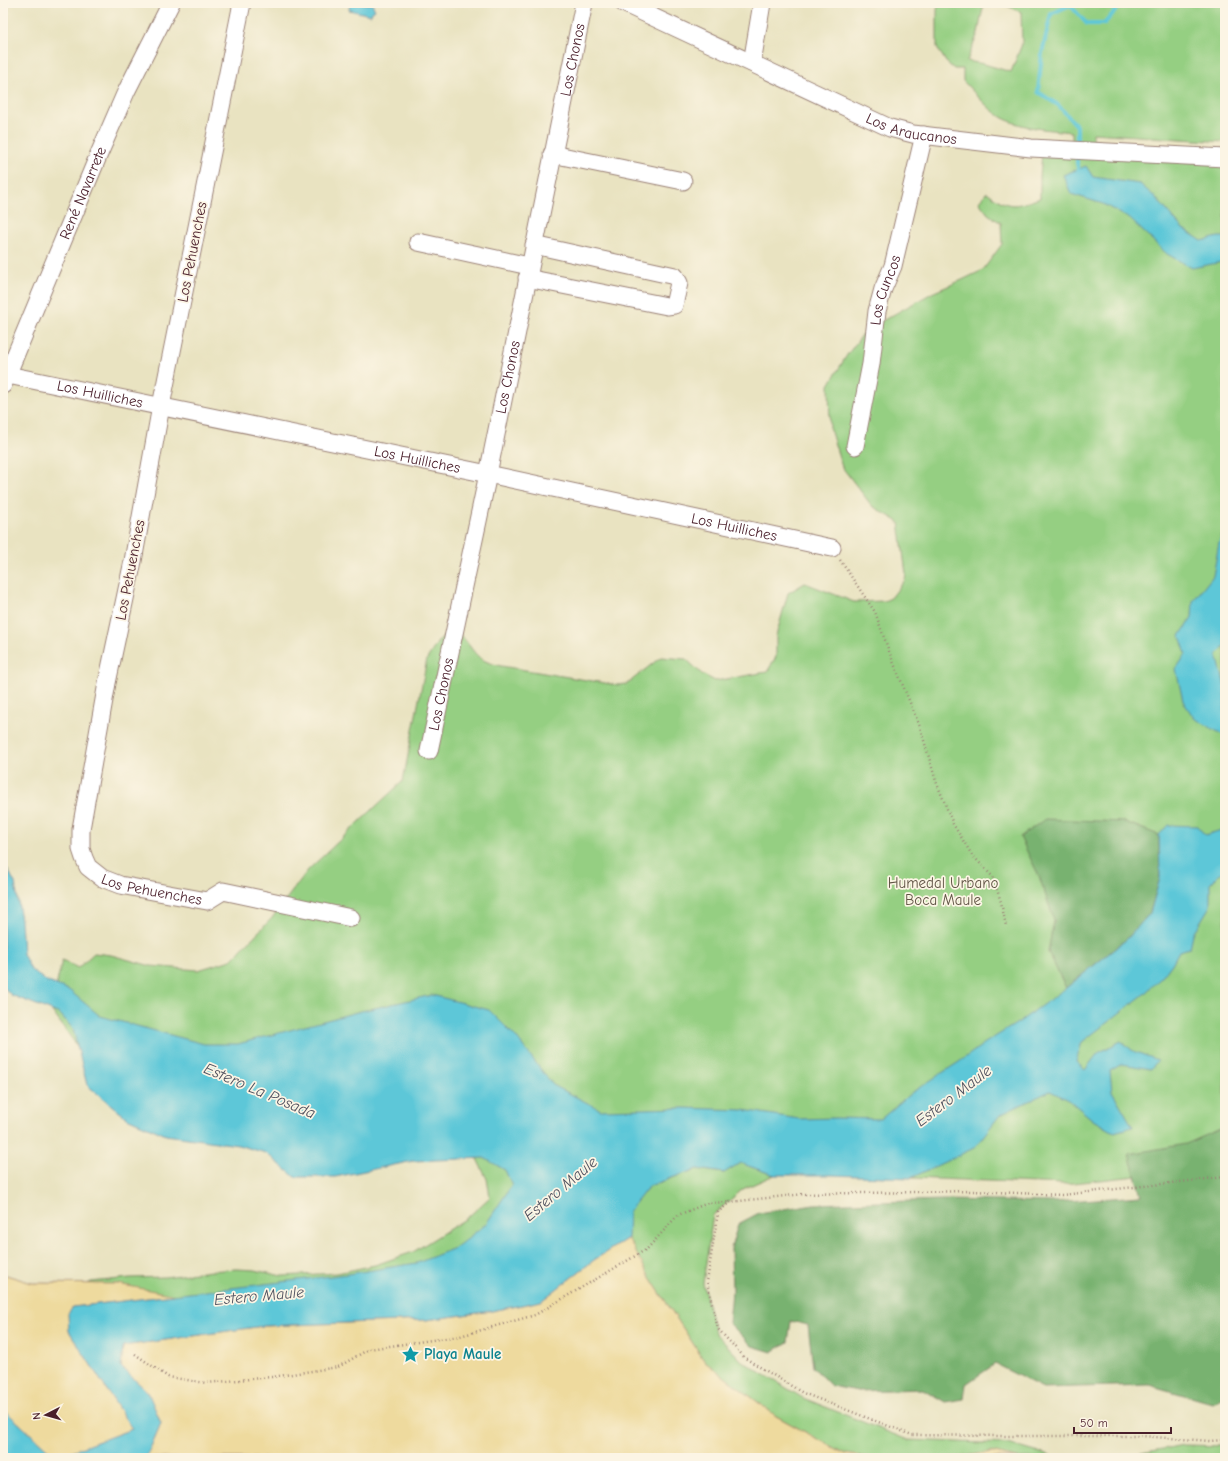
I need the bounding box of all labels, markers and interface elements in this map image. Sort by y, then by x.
street label: Los Chonos [556,22,589,98]
street label: Los Araucanos [863,109,958,148]
street label: René Navarrete [56,143,110,242]
street label: Los Pehuenches [173,200,211,304]
street label: Los Cuncos [866,254,904,326]
street label: Los Chonos [492,339,524,415]
street label: Los Huilliches [55,376,145,412]
street label: Los Huilliches [373,442,462,477]
street label: Los Huilliches [690,509,779,545]
street label: Los Pehuenches [111,518,149,622]
street label: Los Chonos [425,656,458,732]
street label: Los Pehuenches [99,870,203,909]
park label: Humedal Urbano Boca Maule [888,874,998,909]
water label: Estero La Posada [201,1059,318,1122]
water label: Estero Maule [912,1061,995,1130]
water label: Estero Maule [520,1153,601,1225]
water label: Estero Maule [213,1283,305,1309]
place icon: Playa Maule [401,1344,421,1364]
place label: Playa Maule [424,1345,501,1363]
north arrow [26,1395,66,1435]
scale bar [1074,1409,1171,1435]
text: N [30,1412,43,1420]
text: 50 m [1080,1416,1108,1430]

